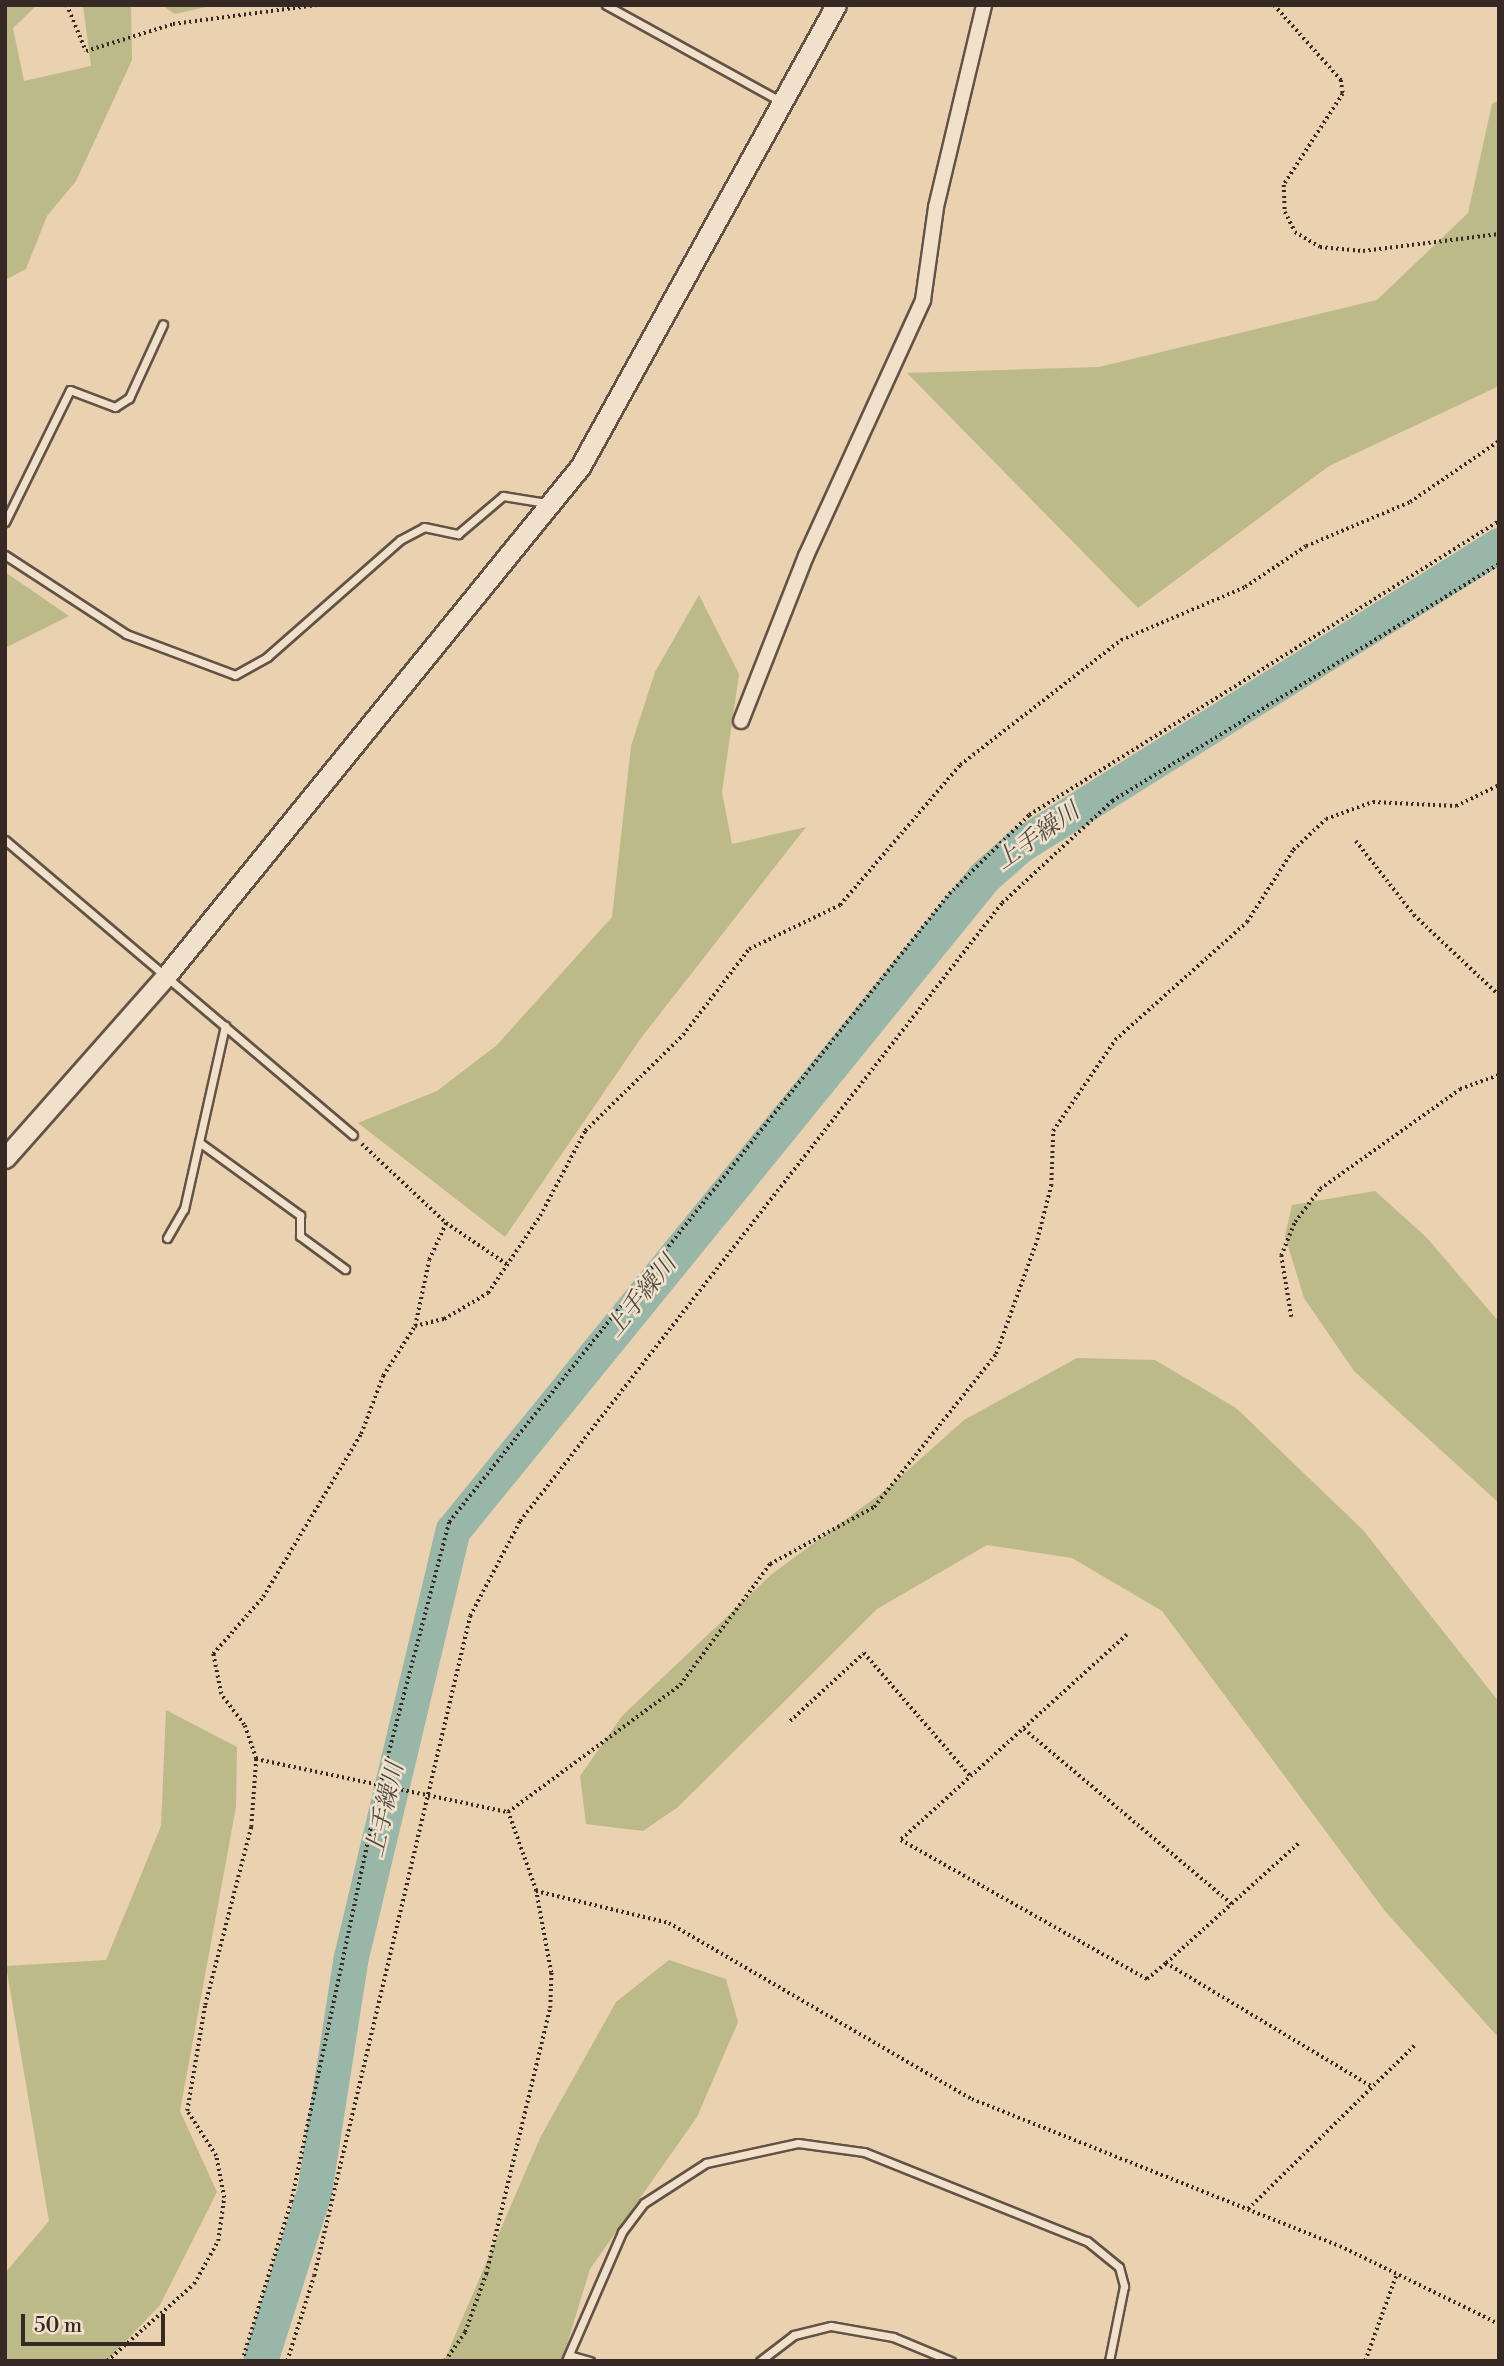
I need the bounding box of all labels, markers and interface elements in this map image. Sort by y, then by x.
water label: 上手繰川 [990,798,1086,876]
water label: 上手繰川 [601,1251,683,1343]
water label: 上手繰川 [361,1760,411,1860]
scale bar [24,2300,168,2344]
text: 50 m [34,2313,82,2339]

